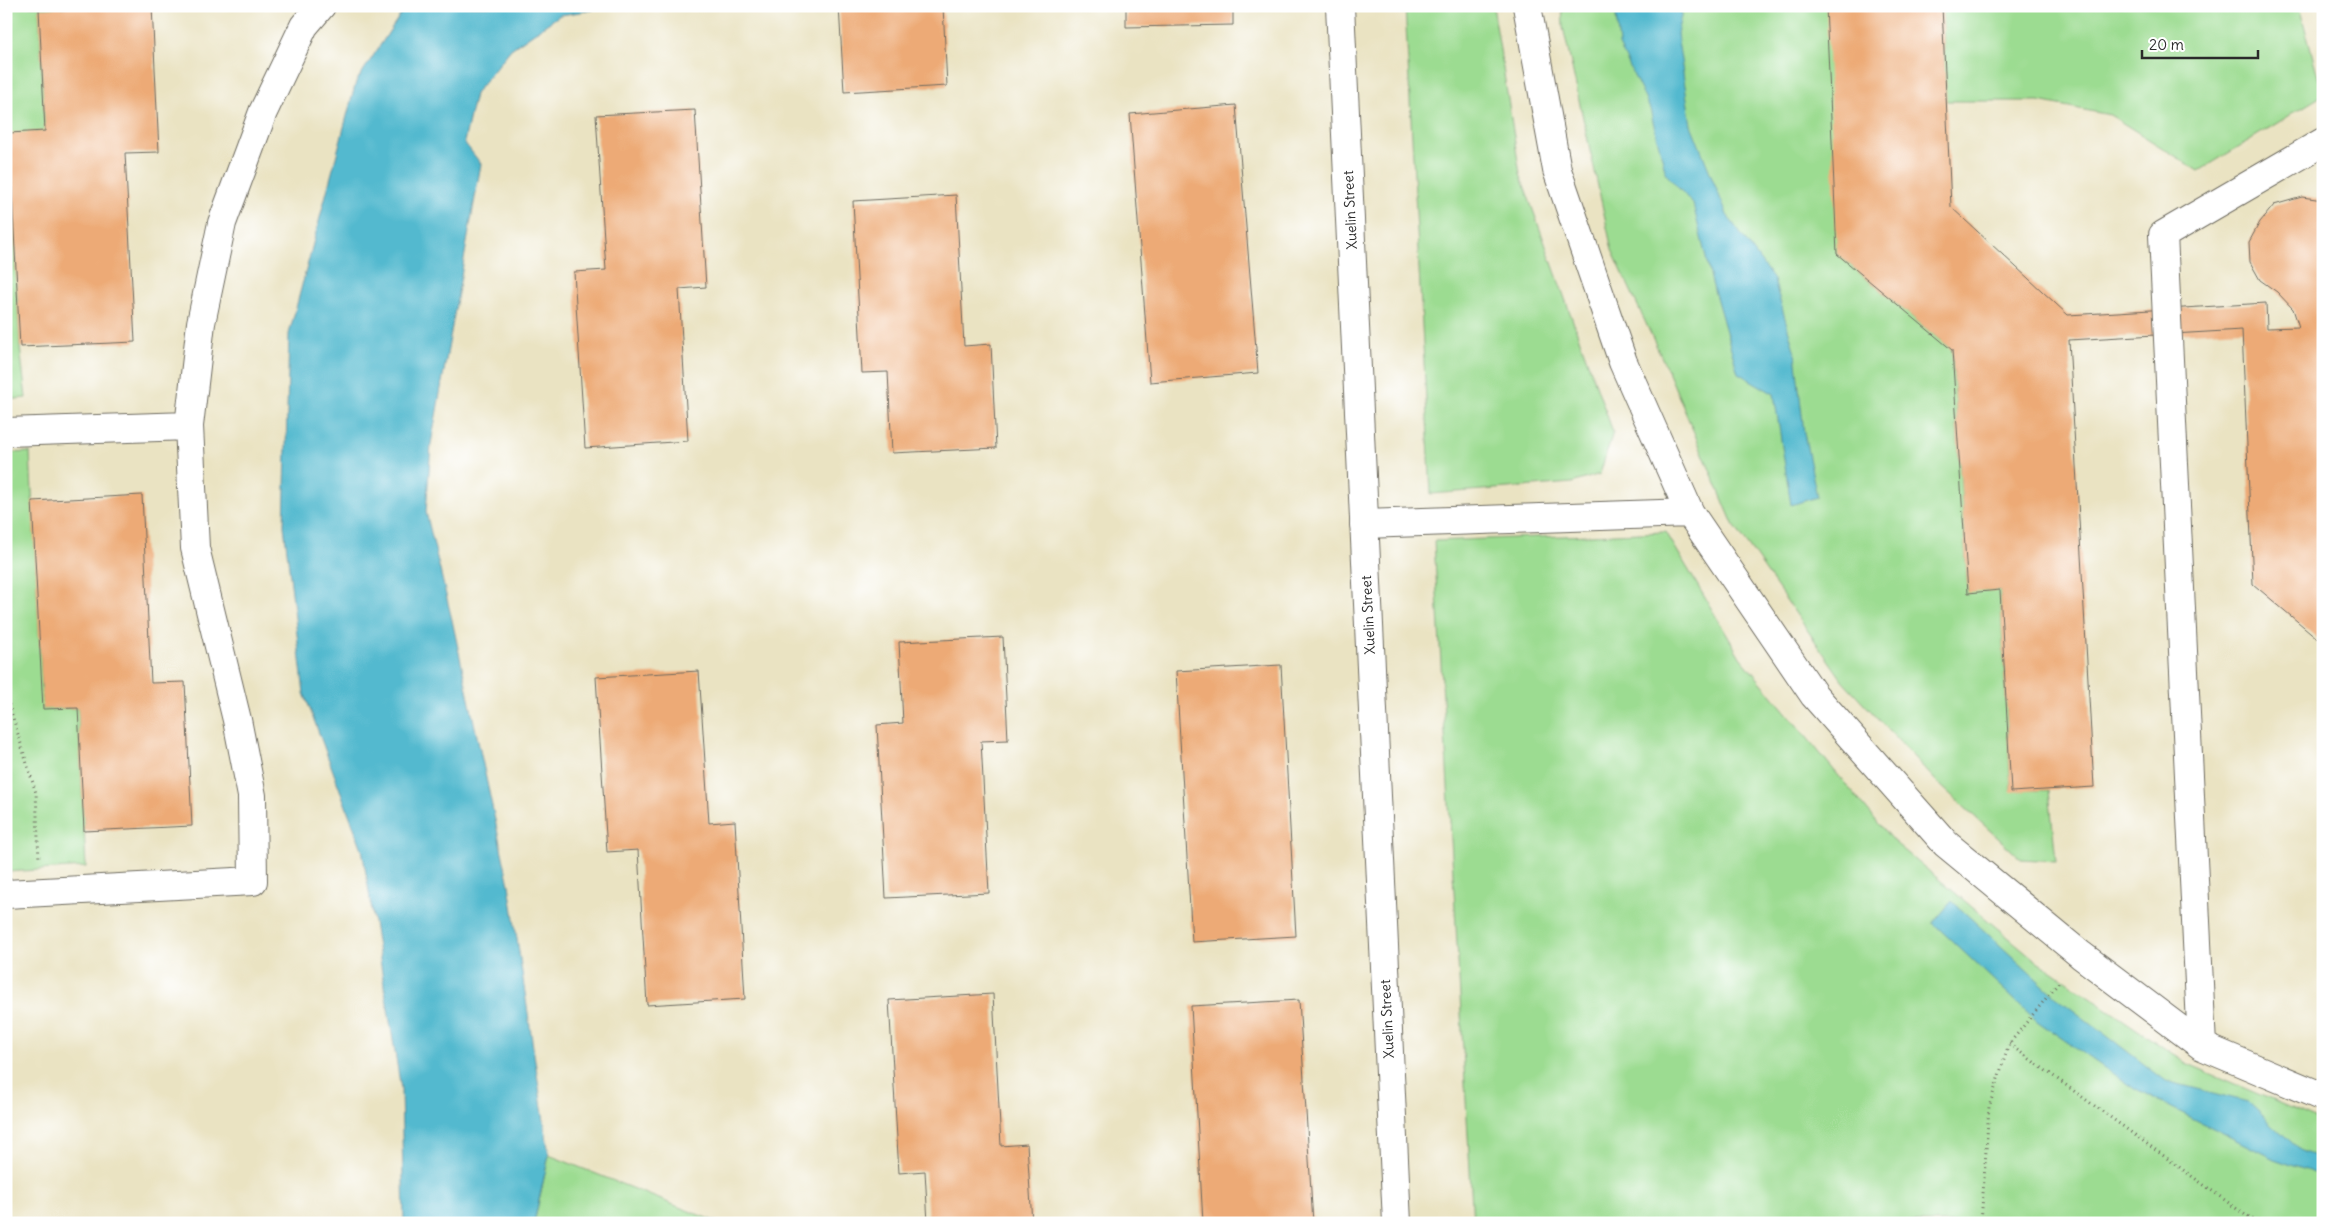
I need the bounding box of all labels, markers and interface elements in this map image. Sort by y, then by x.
scale bar [2142,28,2258,60]
text: 20 m [2149,35,2184,54]
street label: Xuelin Street [1339,170,1361,250]
street label: Xuelin Street [1357,575,1379,655]
street label: Xuelin Street [1376,979,1398,1059]

